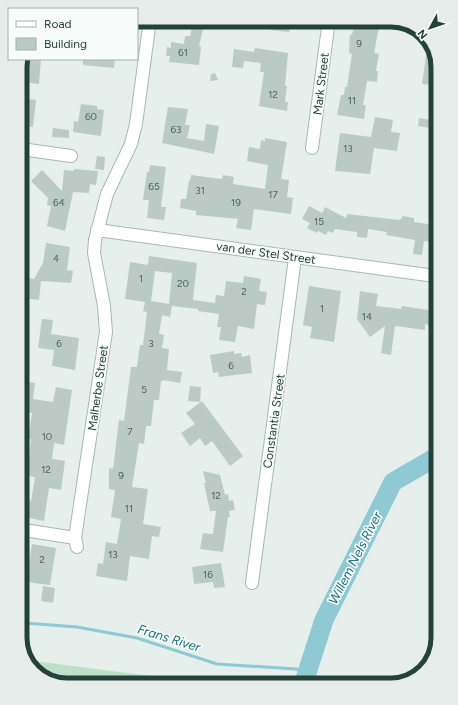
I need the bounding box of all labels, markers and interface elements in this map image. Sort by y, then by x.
legend [8,8,138,60]
north arrow [410,8,450,48]
text: Road [44,17,72,31]
text: N [415,27,430,42]
text: Building [44,37,87,51]
house number: 9 [356,37,362,50]
house number: 61 [178,46,188,59]
street label: Mark Street [310,52,332,116]
house number: 12 [268,88,278,101]
house number: 11 [348,94,356,107]
house number: 60 [85,110,97,123]
house number: 63 [170,123,182,136]
house number: 13 [343,142,353,155]
house number: 65 [148,180,160,193]
house number: 31 [195,184,205,197]
house number: 17 [268,188,278,201]
house number: 64 [53,196,65,209]
house number: 19 [231,196,241,209]
house number: 15 [314,215,324,228]
street label: van der Stel Street [215,239,317,267]
house number: 4 [53,252,59,265]
house number: 1 [139,272,143,285]
house number: 20 [177,277,189,290]
house number: 2 [241,285,247,298]
house number: 1 [320,302,324,315]
house number: 14 [362,310,372,323]
house number: 6 [56,337,62,350]
house number: 3 [148,337,154,350]
street label: Malherbe Street [85,344,111,432]
house number: 6 [228,359,234,372]
street label: Constantia Street [260,372,288,469]
house number: 5 [141,383,147,396]
house number: 7 [127,425,133,438]
house number: 10 [42,430,52,443]
house number: 12 [41,463,51,476]
house number: 9 [118,469,124,482]
house number: 12 [211,489,221,502]
house number: 11 [125,502,133,515]
water label: Willem Nels River [325,509,385,607]
house number: 13 [108,548,118,561]
house number: 2 [39,553,45,566]
house number: 16 [203,568,213,581]
water label: Frans River [136,621,203,655]

